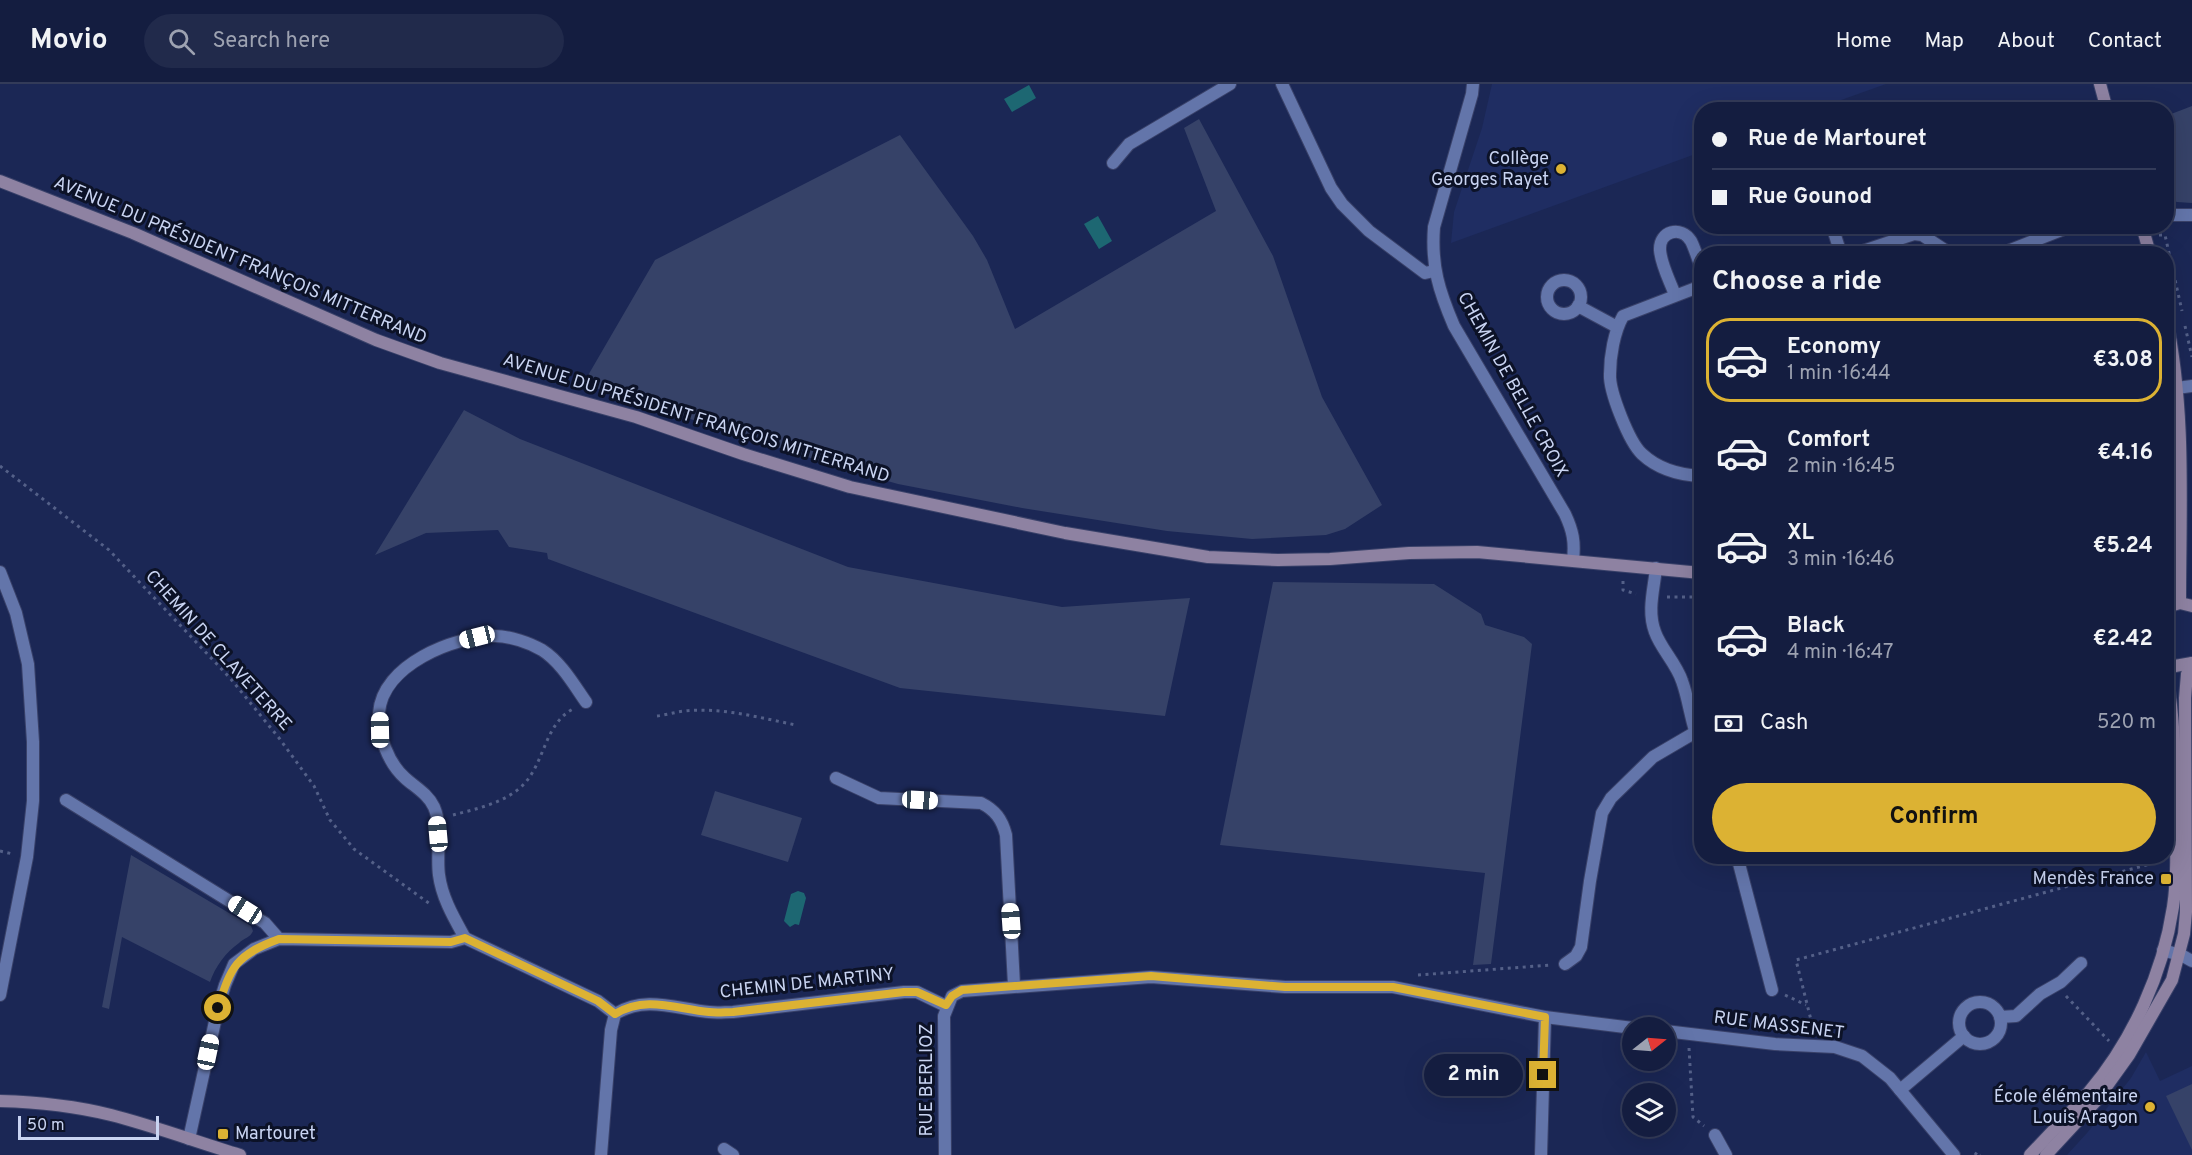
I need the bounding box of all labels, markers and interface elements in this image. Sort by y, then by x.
search box [144,14,564,68]
text: Movio [30,23,108,59]
icon: search [165,25,198,58]
text: Search here [213,28,330,55]
text: Home [1836,28,1892,55]
text: Map [1925,28,1964,55]
text: About [1997,28,2055,55]
text: Contact [2088,28,2162,55]
text: Rue de Martouret [1748,126,1927,153]
place label: Collège Georges Rayet [1431,148,1549,192]
marker: Collège Georges Rayet [1554,162,1568,176]
street label: AVENUE DU PRÉSIDENT FRANÇOIS MITTERRAND [50,170,431,350]
text: Rue Gounod [1748,184,1872,211]
text: Choose a ride [1712,265,1882,299]
street label: CHEMIN DE BELLE CROIX [1451,288,1573,482]
icon: car [1715,333,1769,387]
text: Economy [1787,334,1881,361]
street label: AVENUE DU PRÉSIDENT FRANÇOIS MITTERRAND [500,347,893,489]
text: €3.08 [2093,347,2153,374]
text: 1 min · 16:44 [1787,361,1891,387]
icon: car [1715,426,1769,480]
text: Comfort [1787,427,1870,454]
text: €4.16 [2097,440,2153,467]
text: 2 min · 16:45 [1787,454,1895,480]
icon: car [1715,519,1769,573]
text: XL [1787,520,1814,547]
text: €5.24 [2093,533,2153,560]
text: 3 min · 16:46 [1787,547,1895,573]
street label: CHEMIN DE CLAVETERRE [140,566,296,736]
icon: car [1715,612,1769,666]
text: Black [1787,613,1845,640]
car [457,624,497,650]
text: €2.42 [2093,626,2153,653]
text: 4 min · 16:47 [1787,640,1893,666]
icon: cash [1712,707,1745,740]
text: Cash [1760,710,1809,737]
text: 520 m [2097,710,2156,736]
car [371,712,389,748]
button: Confirm [1712,783,2156,852]
car [902,790,938,810]
car [427,815,449,853]
place label: Mendès France [2032,868,2154,891]
marker: Mendès France [2159,872,2173,886]
car [225,893,265,927]
car [1001,902,1021,940]
street label: CHEMIN DE MARTINY [719,963,895,1005]
route start [204,994,231,1021]
street label: RUE MASSENET [1712,1007,1846,1045]
north arrow [1622,1017,1676,1071]
map controls [1622,1017,1676,1137]
street label: RUE BERLIOZ [916,1023,939,1137]
car [195,1033,221,1071]
callout: 2 min [1423,1054,1522,1096]
route end [1529,1061,1556,1088]
text: 2 min [1447,1062,1500,1088]
button: layers [1622,1083,1676,1137]
place label: École élémentaire Louis Aragon [1994,1084,2138,1130]
marker: École élémentaire Louis Aragon [2143,1100,2157,1114]
scale bar [18,1113,159,1140]
text: 50 m [27,1116,65,1136]
place label: Martouret [235,1123,316,1146]
marker: Martouret [216,1127,230,1141]

